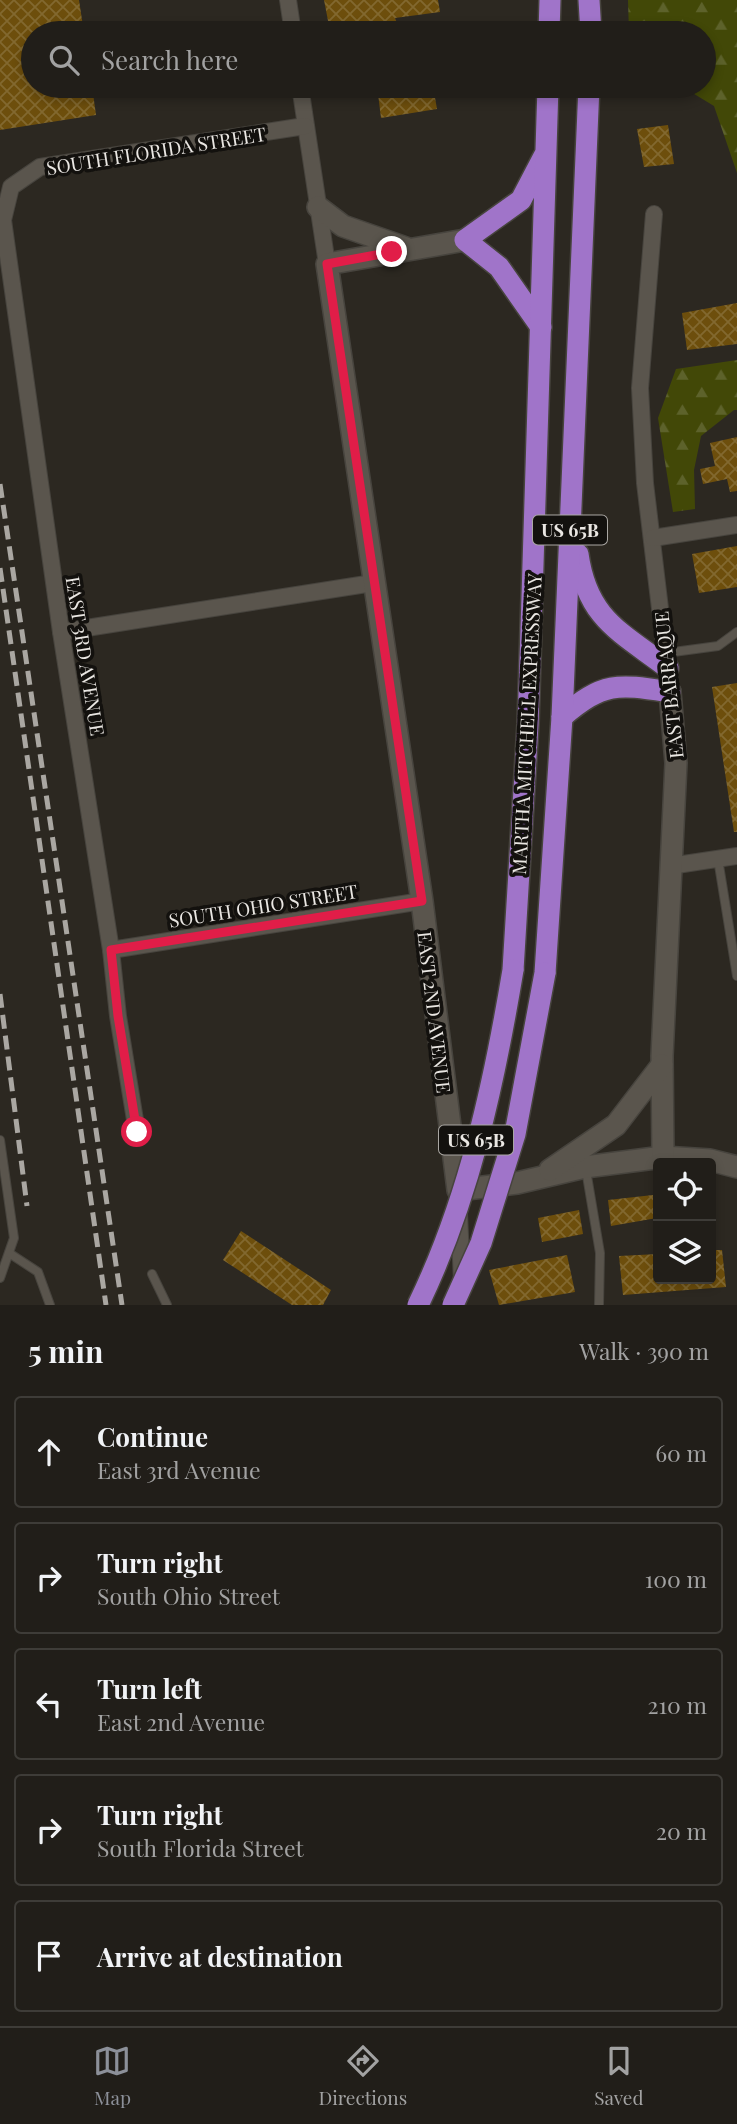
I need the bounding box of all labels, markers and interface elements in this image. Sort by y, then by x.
search box [21,21,716,98]
icon: search [45,41,83,79]
text: Search here [101,42,238,77]
street label: SOUTH FLORIDA STREET [44,120,268,180]
route end [376,236,407,267]
road number: US 65B [533,516,607,544]
street label: MARTHA MITCHELL EXPRESSWAY [505,572,547,875]
street label: EAST 3RD AVENUE [61,574,111,738]
street label: EAST BARRAQUE [647,610,689,760]
street label: SOUTH OHIO STREET [167,877,359,933]
street label: EAST 2ND AVENUE [412,930,458,1094]
route start [121,1116,152,1147]
road number: US 65B [439,1126,513,1154]
map controls [653,1158,716,1284]
button: locate [653,1158,716,1221]
button: layers [653,1221,716,1284]
text: 5 min [28,1331,103,1371]
text: Walk · 390 m [579,1335,709,1366]
text: Continue [97,1419,208,1454]
icon: ahead [30,1433,68,1471]
text: 60 m [655,1437,707,1468]
text: East 3rd Avenue [97,1454,261,1485]
text: Turn right [97,1545,223,1580]
icon: right [30,1559,68,1597]
text: 100 m [645,1563,707,1594]
text: South Ohio Street [97,1580,280,1611]
text: Turn left [97,1671,202,1706]
icon: left [30,1685,68,1723]
text: 210 m [648,1689,707,1720]
text: East 2nd Avenue [97,1706,265,1737]
text: Turn right [97,1797,223,1832]
icon: right [30,1811,68,1849]
text: 20 m [656,1815,707,1846]
text: South Florida Street [97,1832,304,1863]
icon: arrive [30,1937,68,1975]
text: Arrive at destination [97,1939,343,1974]
tab: Map [93,2042,131,2110]
tab: Directions [318,2042,407,2110]
tab: Saved [594,2042,644,2110]

